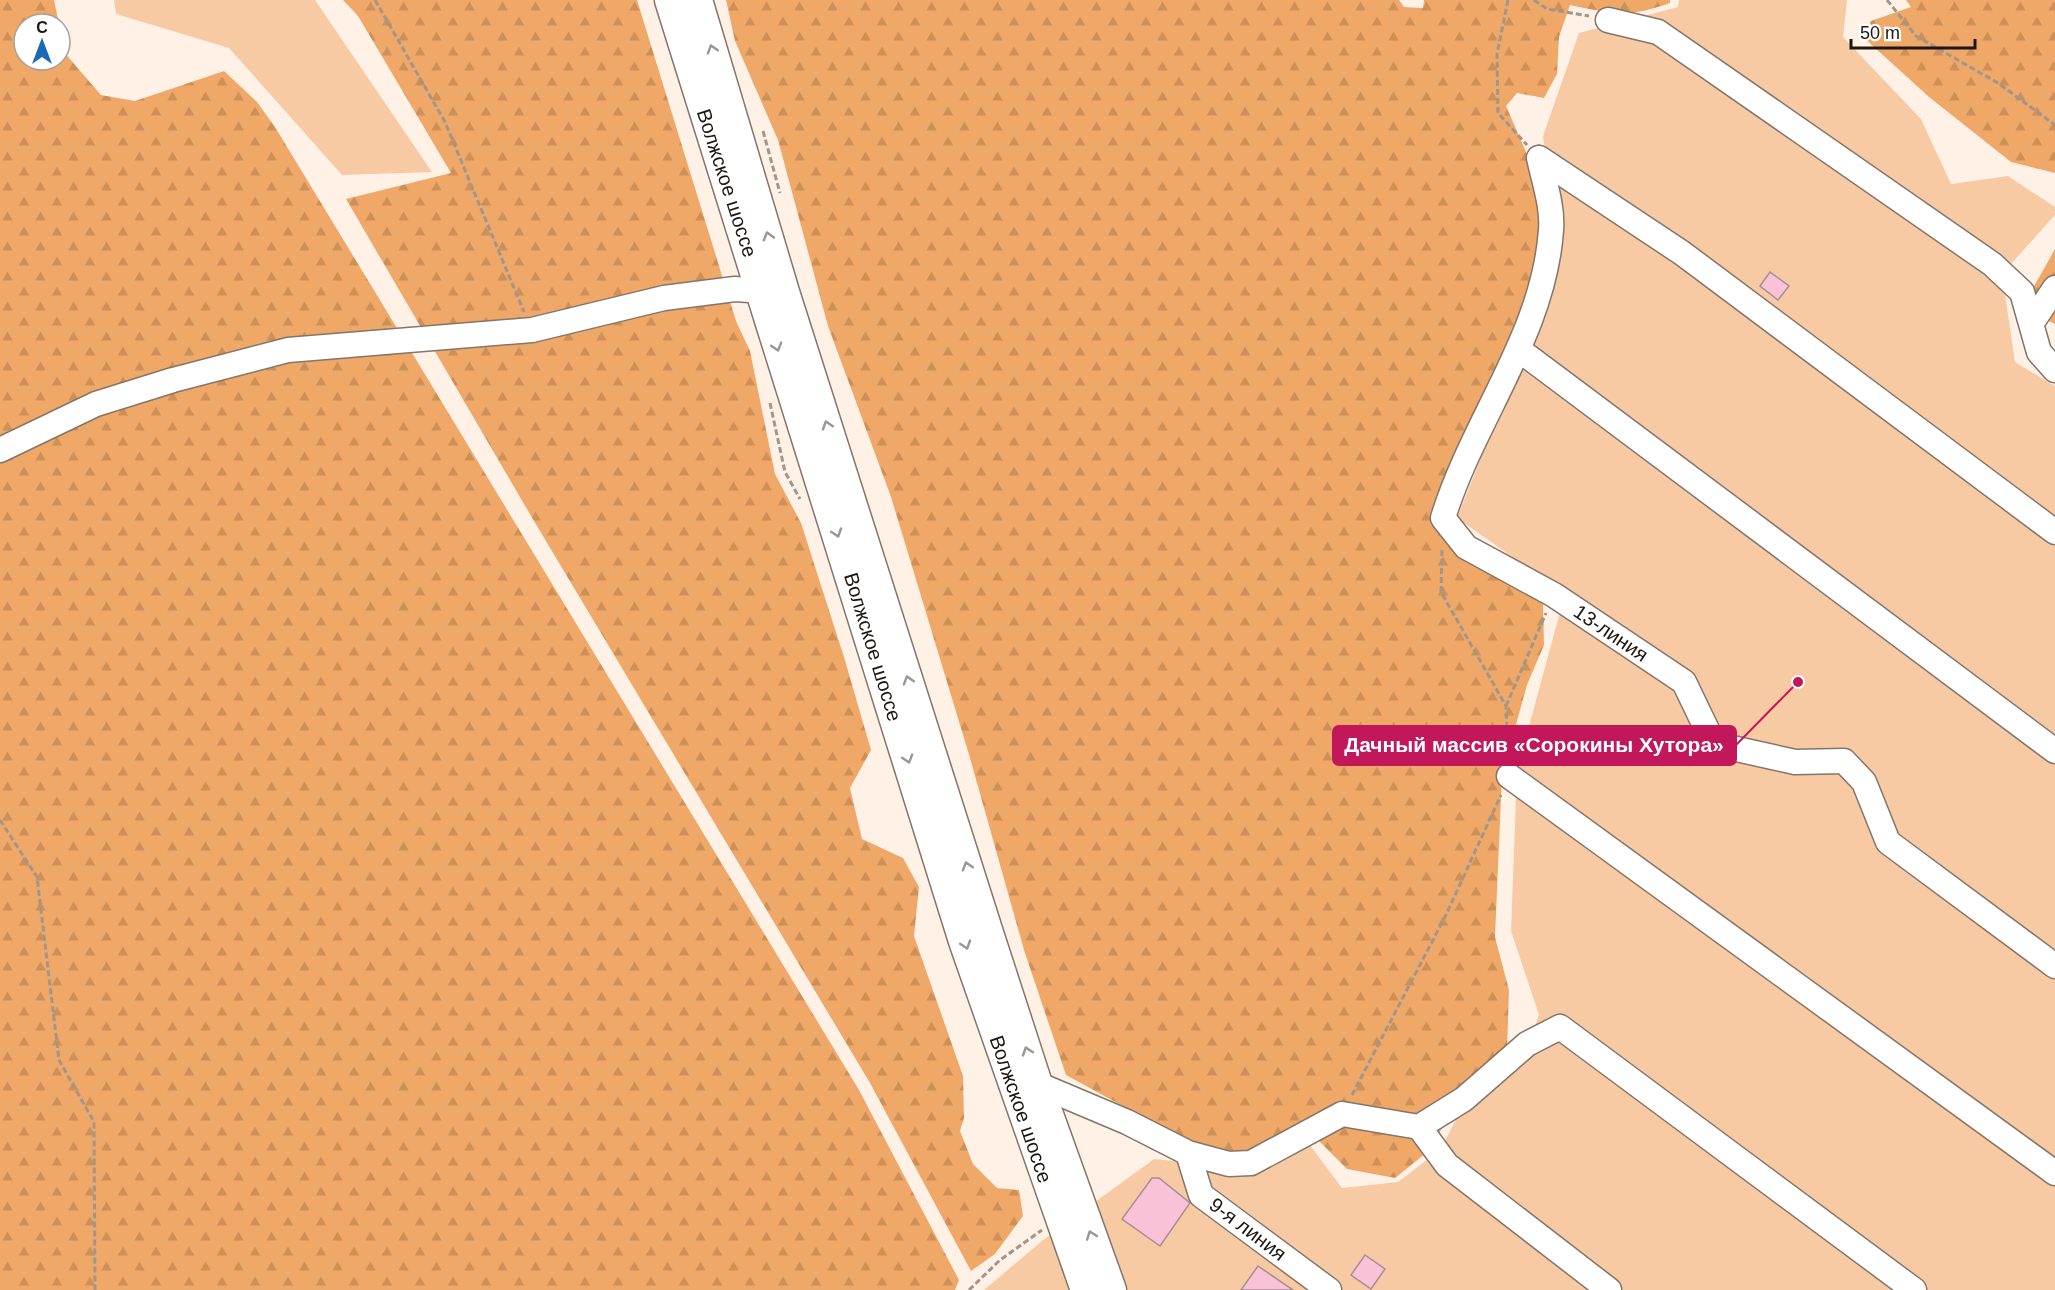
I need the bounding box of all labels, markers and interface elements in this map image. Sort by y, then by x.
north arrow [12,12,72,72]
scale bar [1851,12,1976,50]
text: С [36,19,48,36]
text: 50 m [1860,23,1900,43]
one-way arrow [707,44,719,55]
street label: Волжское шоссе [693,106,761,260]
one-way arrow [763,231,775,242]
one-way arrow [770,341,782,352]
one-way arrow [822,420,835,431]
one-way arrow [829,527,842,538]
street label: Волжское шоссе [840,570,906,724]
street label: 13-линия [1570,600,1652,666]
one-way arrow [903,675,915,686]
callout: Дачный массив «Сорокины Хутора» [1333,726,1736,765]
text: Дачный массив «Сорокины Хутора» [1344,733,1724,756]
one-way arrow [901,753,913,764]
one-way arrow [961,861,974,872]
one-way arrow [958,939,971,950]
street label: Волжское шоссе [986,1033,1056,1185]
one-way arrow [1021,1046,1034,1057]
street label: 9-я линия [1205,1193,1291,1265]
one-way arrow [1086,1230,1099,1241]

